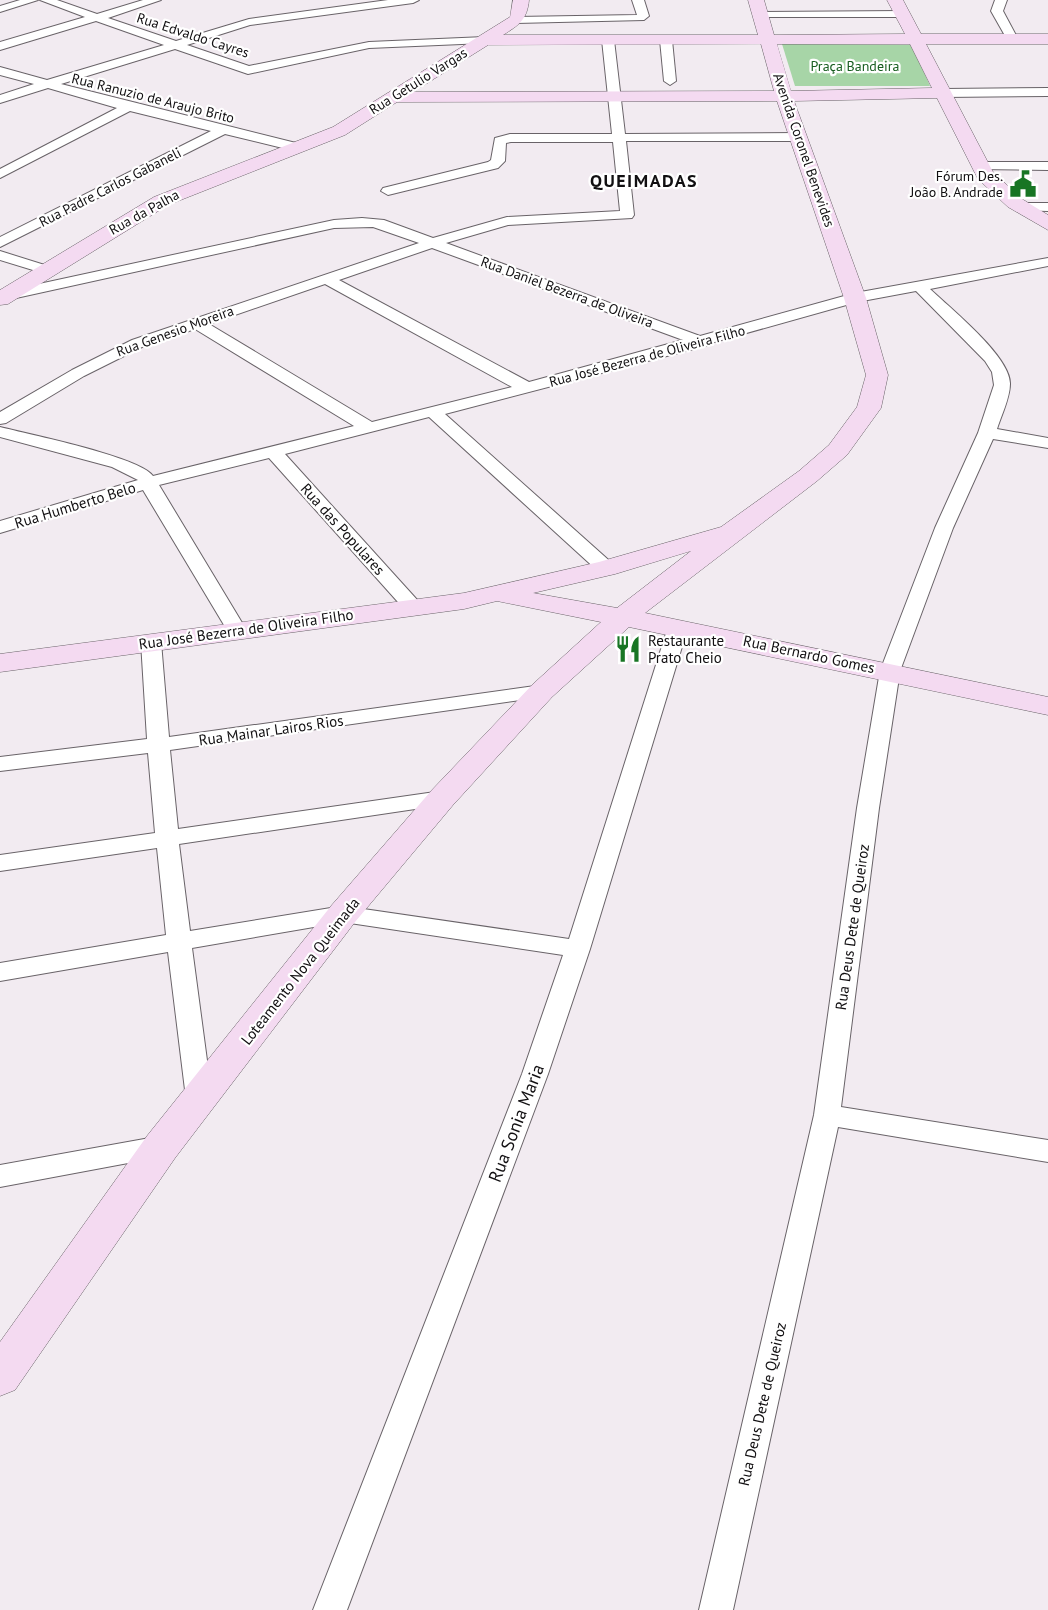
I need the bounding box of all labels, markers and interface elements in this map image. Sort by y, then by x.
street label: Rua Edvaldo Cayres [135,8,252,62]
street label: Rua Getulio Vargas [366,44,470,118]
park label: Praça Bandeira [811,57,900,75]
street label: Rua Ranuzio de Araujo Brito [70,69,236,127]
street label: Avenida Coronel Benevides [769,71,839,229]
street label: Rua Padre Carlos Gabaneli [36,143,184,231]
place label: Fórum Des. João B. Andrade [909,167,1003,201]
district label: QUEIMADAS [590,169,698,192]
public building icon: Fórum Des. João B. Andrade [1008,169,1038,199]
street label: Rua da Palha [106,185,182,239]
street label: Rua Daniel Bezerra de Oliveira [478,252,656,332]
street label: Rua Genesio Moreira [114,301,236,361]
street label: Rua José Bezerra de Oliveira Filho [547,321,747,391]
street label: Rua Humberto Belo [12,478,138,532]
street label: Rua das Populares [297,479,389,579]
street label: Rua José Bezerra de Oliveira Filho [137,605,355,653]
place label: Restaurante Prato Cheio [648,631,724,667]
street label: Rua Bernardo Gomes [741,631,877,677]
restaurant icon: Restaurante Prato Cheio [613,634,643,664]
street label: Rua Mainar Lairos Rios [197,710,345,750]
street label: Rua Deus Dete de Queiroz [831,843,873,1011]
street label: Loteamento Nova Queimada [237,894,363,1048]
street label: Rua Sonia Maria [483,1061,549,1185]
street label: Rua Deus Dete de Queiroz [734,1320,790,1488]

